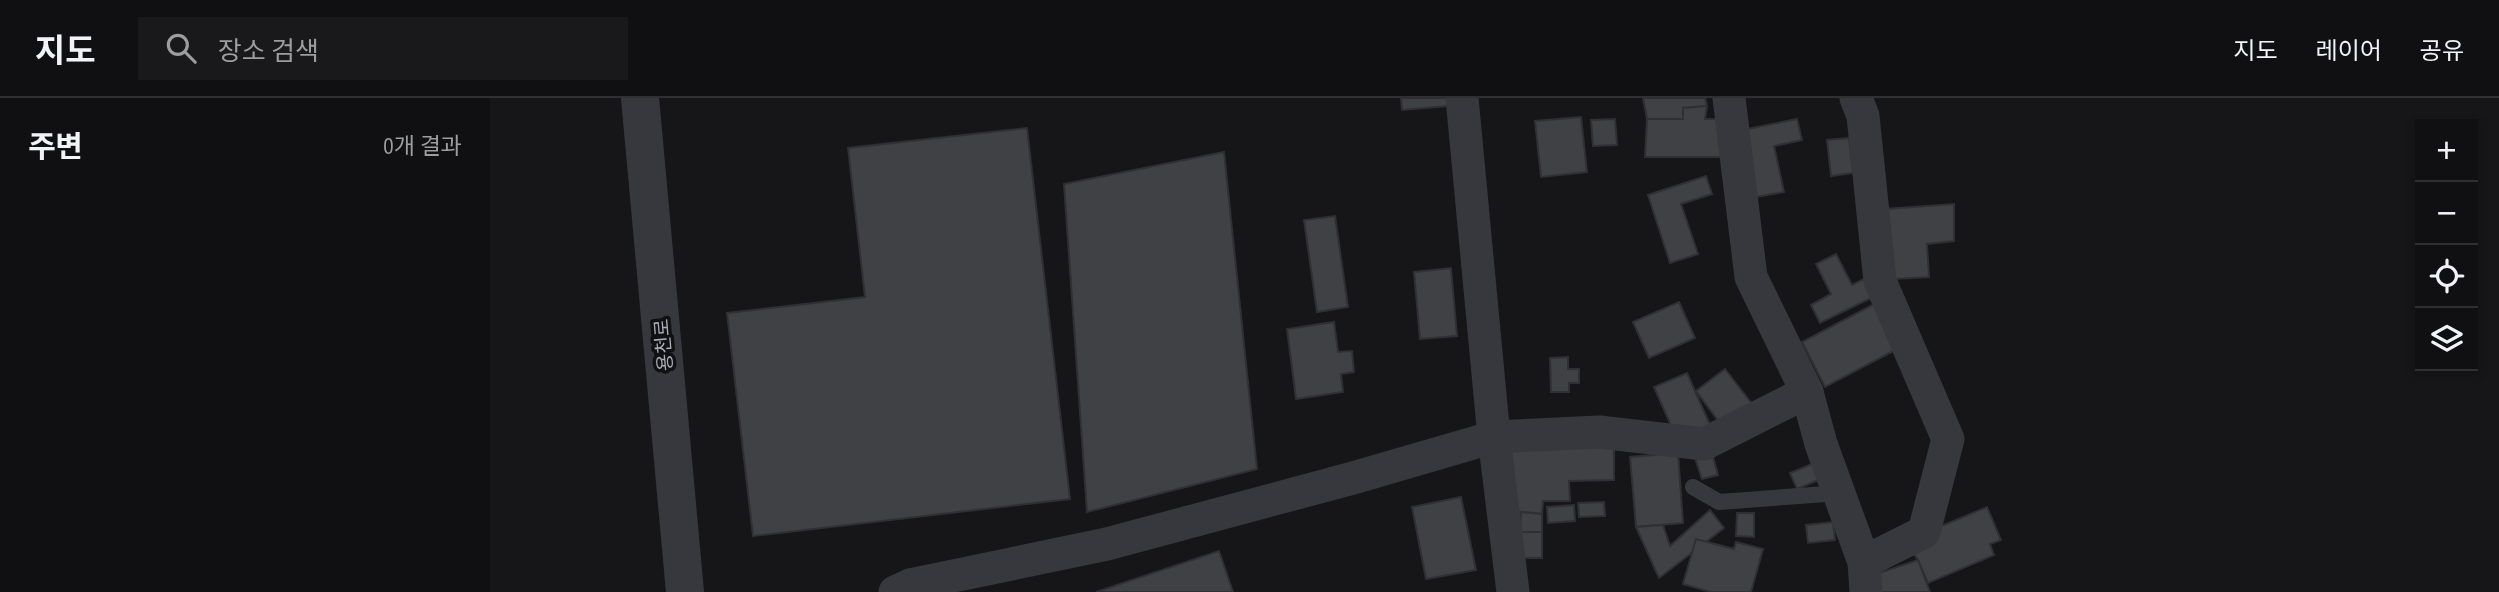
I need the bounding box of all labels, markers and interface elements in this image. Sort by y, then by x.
search box [138,17,628,80]
text: 지도 [35,28,96,71]
icon: search [162,29,200,67]
text: 장소 검색 [218,34,319,67]
text: 지도 [2233,35,2278,66]
text: 레이어 [2316,35,2382,66]
text: 공유 [2420,35,2464,66]
map controls [2415,119,2478,371]
button: + [2415,119,2478,182]
text: 주변 [28,126,83,165]
text: 0개 결과 [383,131,462,160]
button: − [2415,182,2478,245]
button: locate [2415,245,2478,308]
button: layers [2415,308,2478,371]
street label: 용천로 [649,318,677,372]

